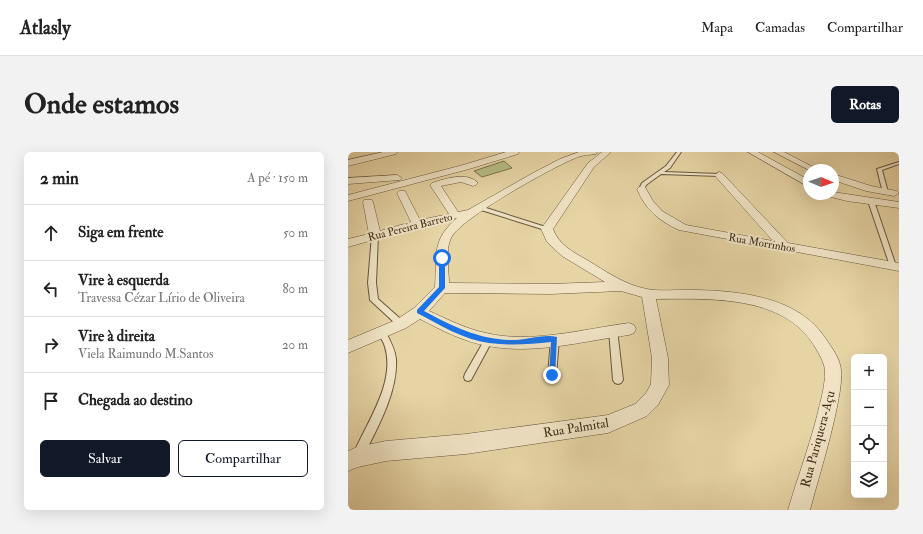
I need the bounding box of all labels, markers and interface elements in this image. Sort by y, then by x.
text: Atlasly [20,16,71,40]
text: Mapa [701,19,733,36]
text: Camadas [755,19,805,36]
text: Compartilhar [827,19,903,36]
button: Rotas [831,86,899,123]
text: Onde estamos [24,87,179,122]
north arrow [803,164,839,200]
text: 2 min [40,168,79,189]
text: A pé · 150 m [247,170,308,186]
street label: Rua Pereira Barreto [366,210,454,244]
icon: ahead [40,222,62,244]
text: Siga em frente [78,223,164,242]
text: 50 m [283,225,308,241]
street label: Rua Morrinhos [728,231,797,255]
route start [433,249,451,267]
text: Vire à esquerda [78,271,169,290]
icon: left [40,278,62,300]
text: 80 m [282,281,308,297]
text: Travessa Cézar Lírio de Oliveira [78,290,245,306]
text: Vire à direita [78,327,155,346]
icon: right [40,334,62,356]
text: 20 m [282,337,308,353]
text: Viela Raimundo M.Santos [78,346,213,362]
map controls [851,354,887,498]
button: + [851,354,887,390]
route end [543,366,561,384]
street label: Rua Pariquera-Açu [797,389,839,489]
icon: arrive [40,390,62,412]
button: − [851,390,887,426]
text: Chegada ao destino [78,391,193,410]
street label: Rua Palmital [542,415,611,441]
button: locate [851,426,887,462]
button: Salvar [40,440,170,477]
button: Compartilhar [178,440,308,477]
button: layers [851,462,887,498]

